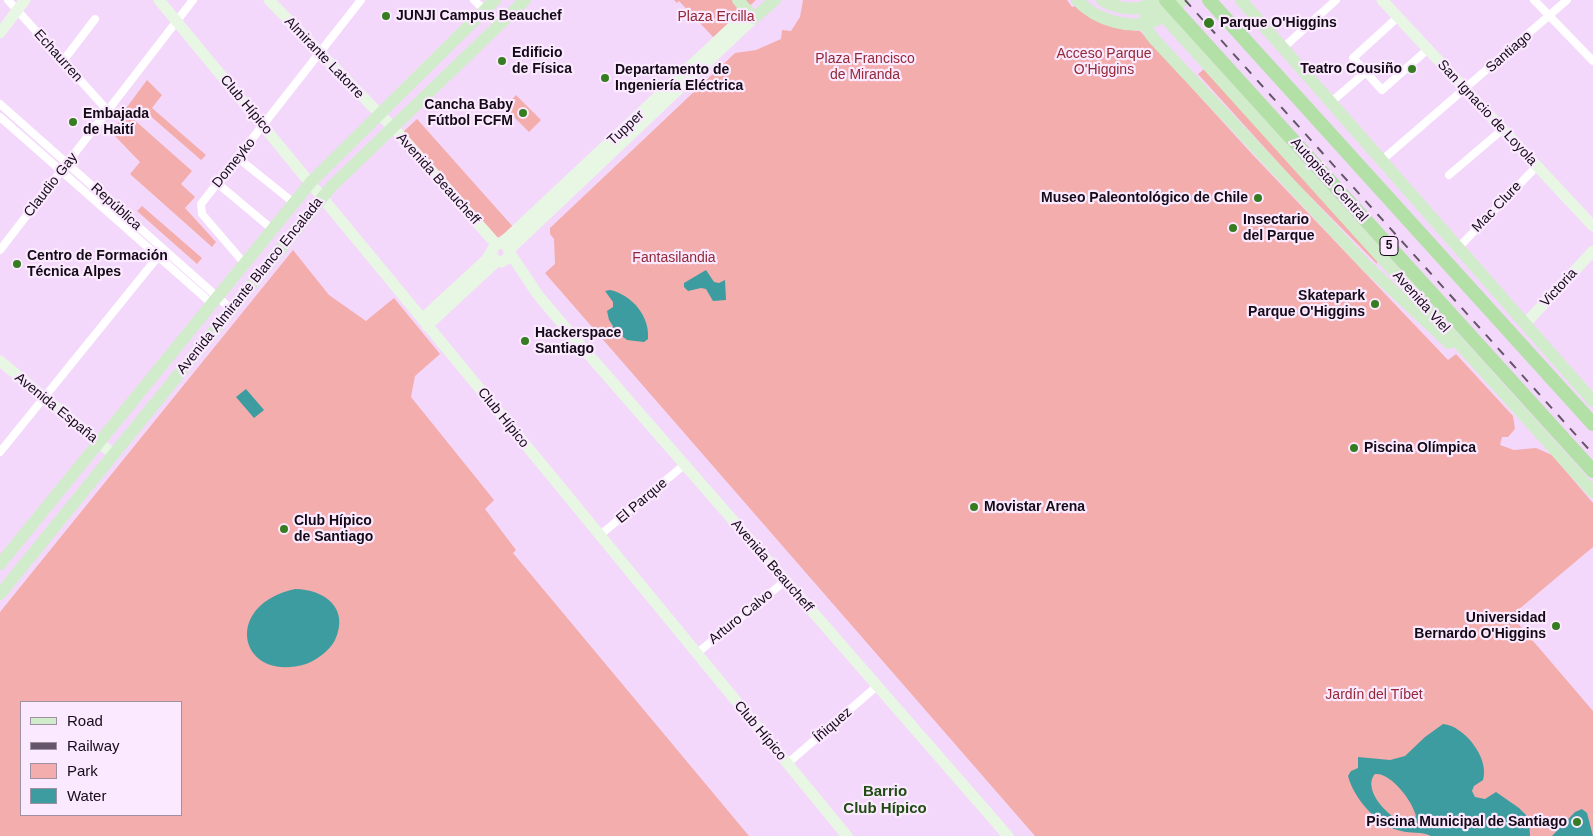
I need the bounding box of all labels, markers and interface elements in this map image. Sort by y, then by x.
place label: JUNJI Campus Beauchef [396,8,562,24]
park label: Plaza Ercilla [677,9,755,25]
marker: JUNJI Campus Beauchef [380,10,392,22]
street label: Almirante Latorre [281,14,367,102]
place label: Parque O'Higgins [1220,15,1337,31]
marker: Parque O'Higgins [1202,16,1216,30]
street label: Echaurren [30,26,86,86]
street label: Santiago [1483,28,1535,76]
place label: Edificio de Física [512,45,572,78]
park label: Acceso Parque O'Higgins [1057,46,1151,78]
park label: Plaza Francisco de Miranda [815,51,915,84]
marker: Edificio de Física [496,55,508,67]
street label: San Ignacio de Loyola [1434,57,1540,169]
place label: Teatro Cousiño [1300,61,1402,77]
place label: Departamento de Ingeniería Eléctrica [615,62,743,94]
marker: Teatro Cousiño [1406,63,1418,75]
street label: Club Hípico [216,72,276,138]
marker: Departamento de Ingeniería Eléctrica [599,72,611,84]
place label: Cancha Baby Fútbol FCFM [424,97,513,130]
place label: Embajada de Haití [83,106,149,138]
marker: Cancha Baby Fútbol FCFM [517,107,529,119]
street label: Tupper [604,107,648,149]
marker: Embajada de Haití [67,116,79,128]
street label: Avenida Beaucheff [393,130,483,228]
street label: Autopista Central [1287,134,1371,226]
street label: Domeyko [209,135,259,191]
street label: Claudio Gay [21,149,81,221]
street label: Mac Clure [1469,178,1525,236]
street label: República [87,180,145,234]
place label: Museo Paleontológico de Chile [1041,190,1248,206]
marker: Museo Paleontológico de Chile [1252,192,1264,204]
street label: Avenida Almirante Blanco Encalada [174,194,326,378]
place label: Insectario del Parque [1243,212,1315,244]
marker: Insectario del Parque [1227,222,1239,234]
road number: 5 [1380,237,1398,256]
place label: Centro de Formación Técnica Alpes [27,248,168,280]
park label: Fantasilandia [632,250,716,266]
marker: Centro de Formación Técnica Alpes [11,258,23,270]
street label: Victoria [1537,265,1581,311]
street label: Avenida Viel [1389,268,1453,336]
place label: Skatepark Parque O'Higgins [1248,288,1365,321]
marker: Skatepark Parque O'Higgins [1369,298,1381,310]
place label: Hackerspace Santiago [535,325,621,358]
marker: Hackerspace Santiago [519,335,531,347]
street label: Avenida España [11,369,101,447]
street label: Club Hípico [474,385,532,451]
place label: Piscina Olímpica [1364,440,1476,456]
marker: Piscina Olímpica [1348,442,1360,454]
street label: El Parque [613,475,671,527]
place label: Movistar Arena [984,499,1085,515]
marker: Movistar Arena [968,501,980,513]
place label: Club Hípico de Santiago [294,513,373,546]
street label: Avenida Beaucheff [727,516,817,616]
marker: Club Hípico de Santiago [278,523,290,535]
street label: Arturo Calvo [705,586,777,648]
place label: Universidad Bernardo O'Higgins [1414,610,1546,642]
marker: Universidad Bernardo O'Higgins [1550,620,1562,632]
park label: Jardín del Tíbet [1325,687,1423,703]
street label: Club Hípico [730,698,790,764]
legend [20,701,182,816]
street label: Íñiquez [810,704,856,746]
text: Road [67,712,103,729]
text: Railway [67,737,120,754]
text: Park [67,762,98,779]
district label: Barrio Club Hípico [843,783,927,818]
text: Water [67,787,106,804]
place label: Piscina Municipal de Santiago [1366,814,1567,830]
marker: Piscina Municipal de Santiago [1571,816,1583,828]

